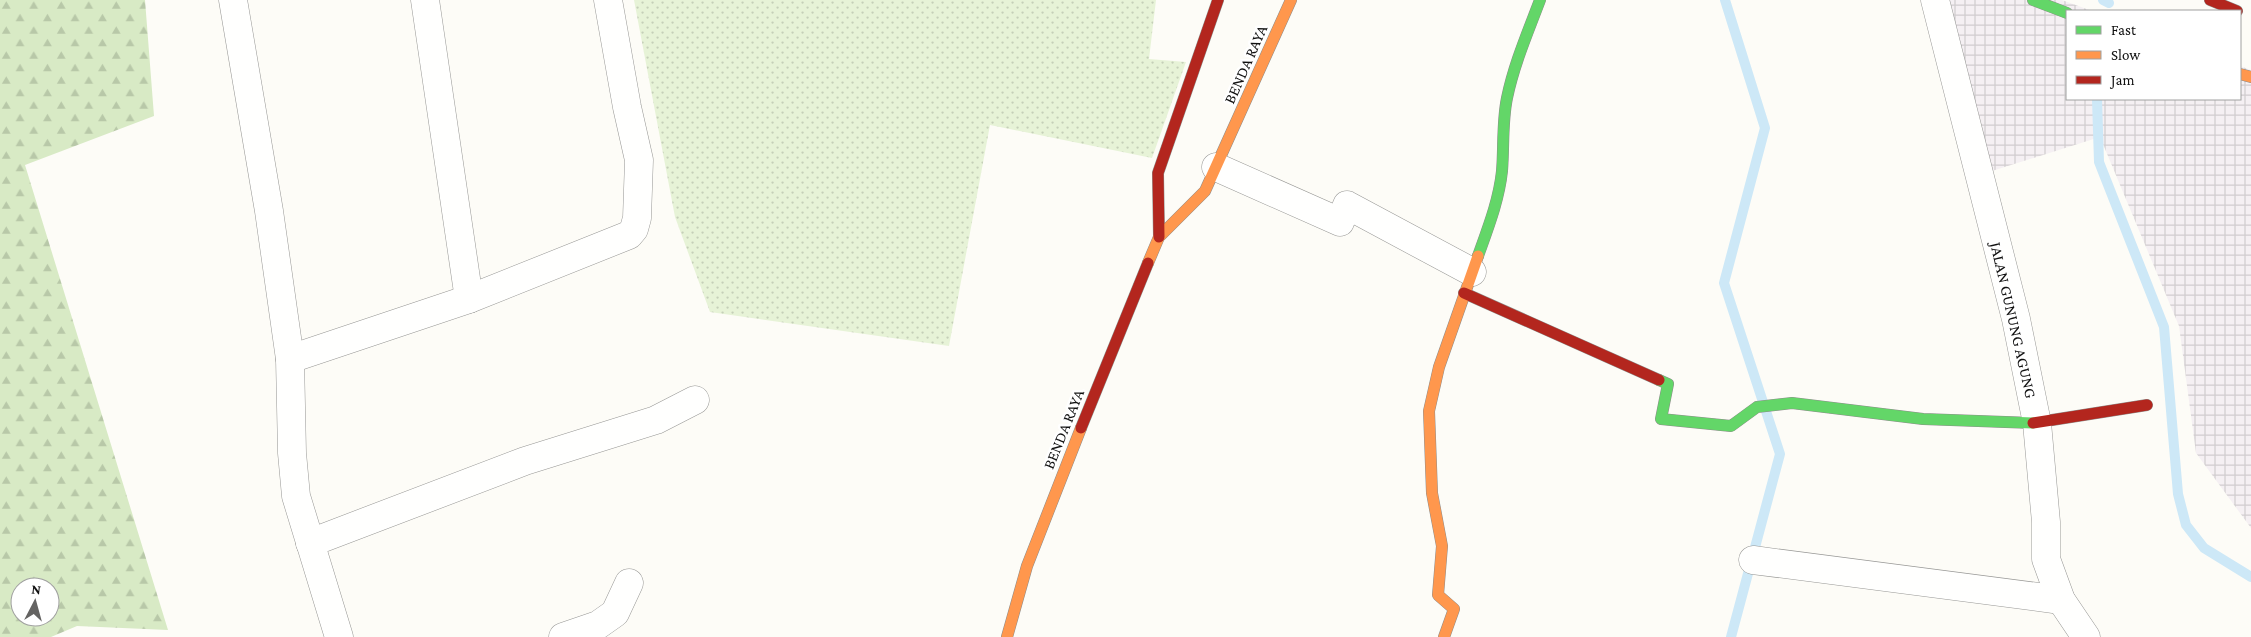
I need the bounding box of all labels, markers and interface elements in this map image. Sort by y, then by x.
legend [2066,10,2241,100]
street label: BENDA RAYA [1221,21,1271,106]
text: Fast [2111,22,2137,38]
text: Slow [2111,47,2141,63]
text: Jam [2109,72,2134,89]
street label: JALAN GUNUNG AGUNG [1986,238,2040,400]
street label: BENDA RAYA [1040,386,1087,471]
north arrow [10,577,60,627]
text: N [31,581,42,598]

